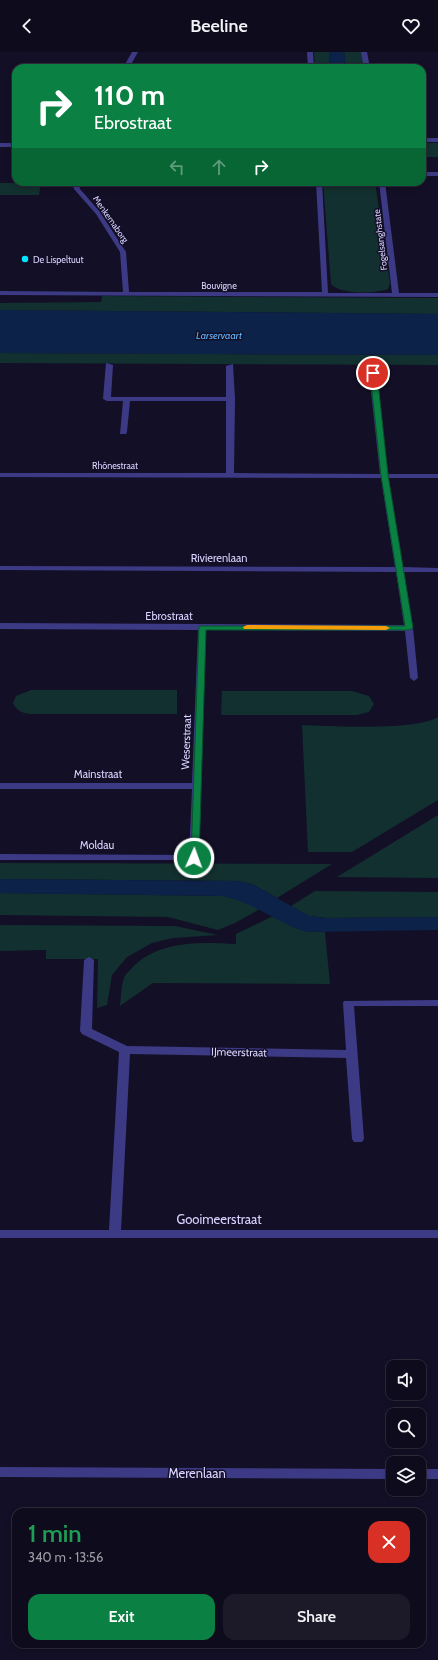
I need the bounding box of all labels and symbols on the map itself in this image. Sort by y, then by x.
street label: Menkemaborg [91,193,131,245]
street label: Fogelsanghstate [371,208,389,271]
marker: De Lispeltuut [20,254,30,264]
place label: De Lispeltuut [33,254,83,265]
street label: Bouvigne [201,280,237,291]
water label: Larservaart [196,329,243,342]
pin [356,356,390,390]
street label: Rhônestraat [92,460,138,471]
street label: Rivierenlaan [191,551,247,565]
street label: Ebrostraat [145,609,193,623]
street label: Weserstraat [178,714,194,770]
street label: Mainstraat [74,767,123,781]
position arrow [173,837,215,879]
street label: Moldau [80,838,115,852]
street label: IJmeerstraat [211,1045,267,1059]
street label: Gooimeerstraat [176,1211,262,1227]
street label: Merenlaan [168,1465,226,1481]

